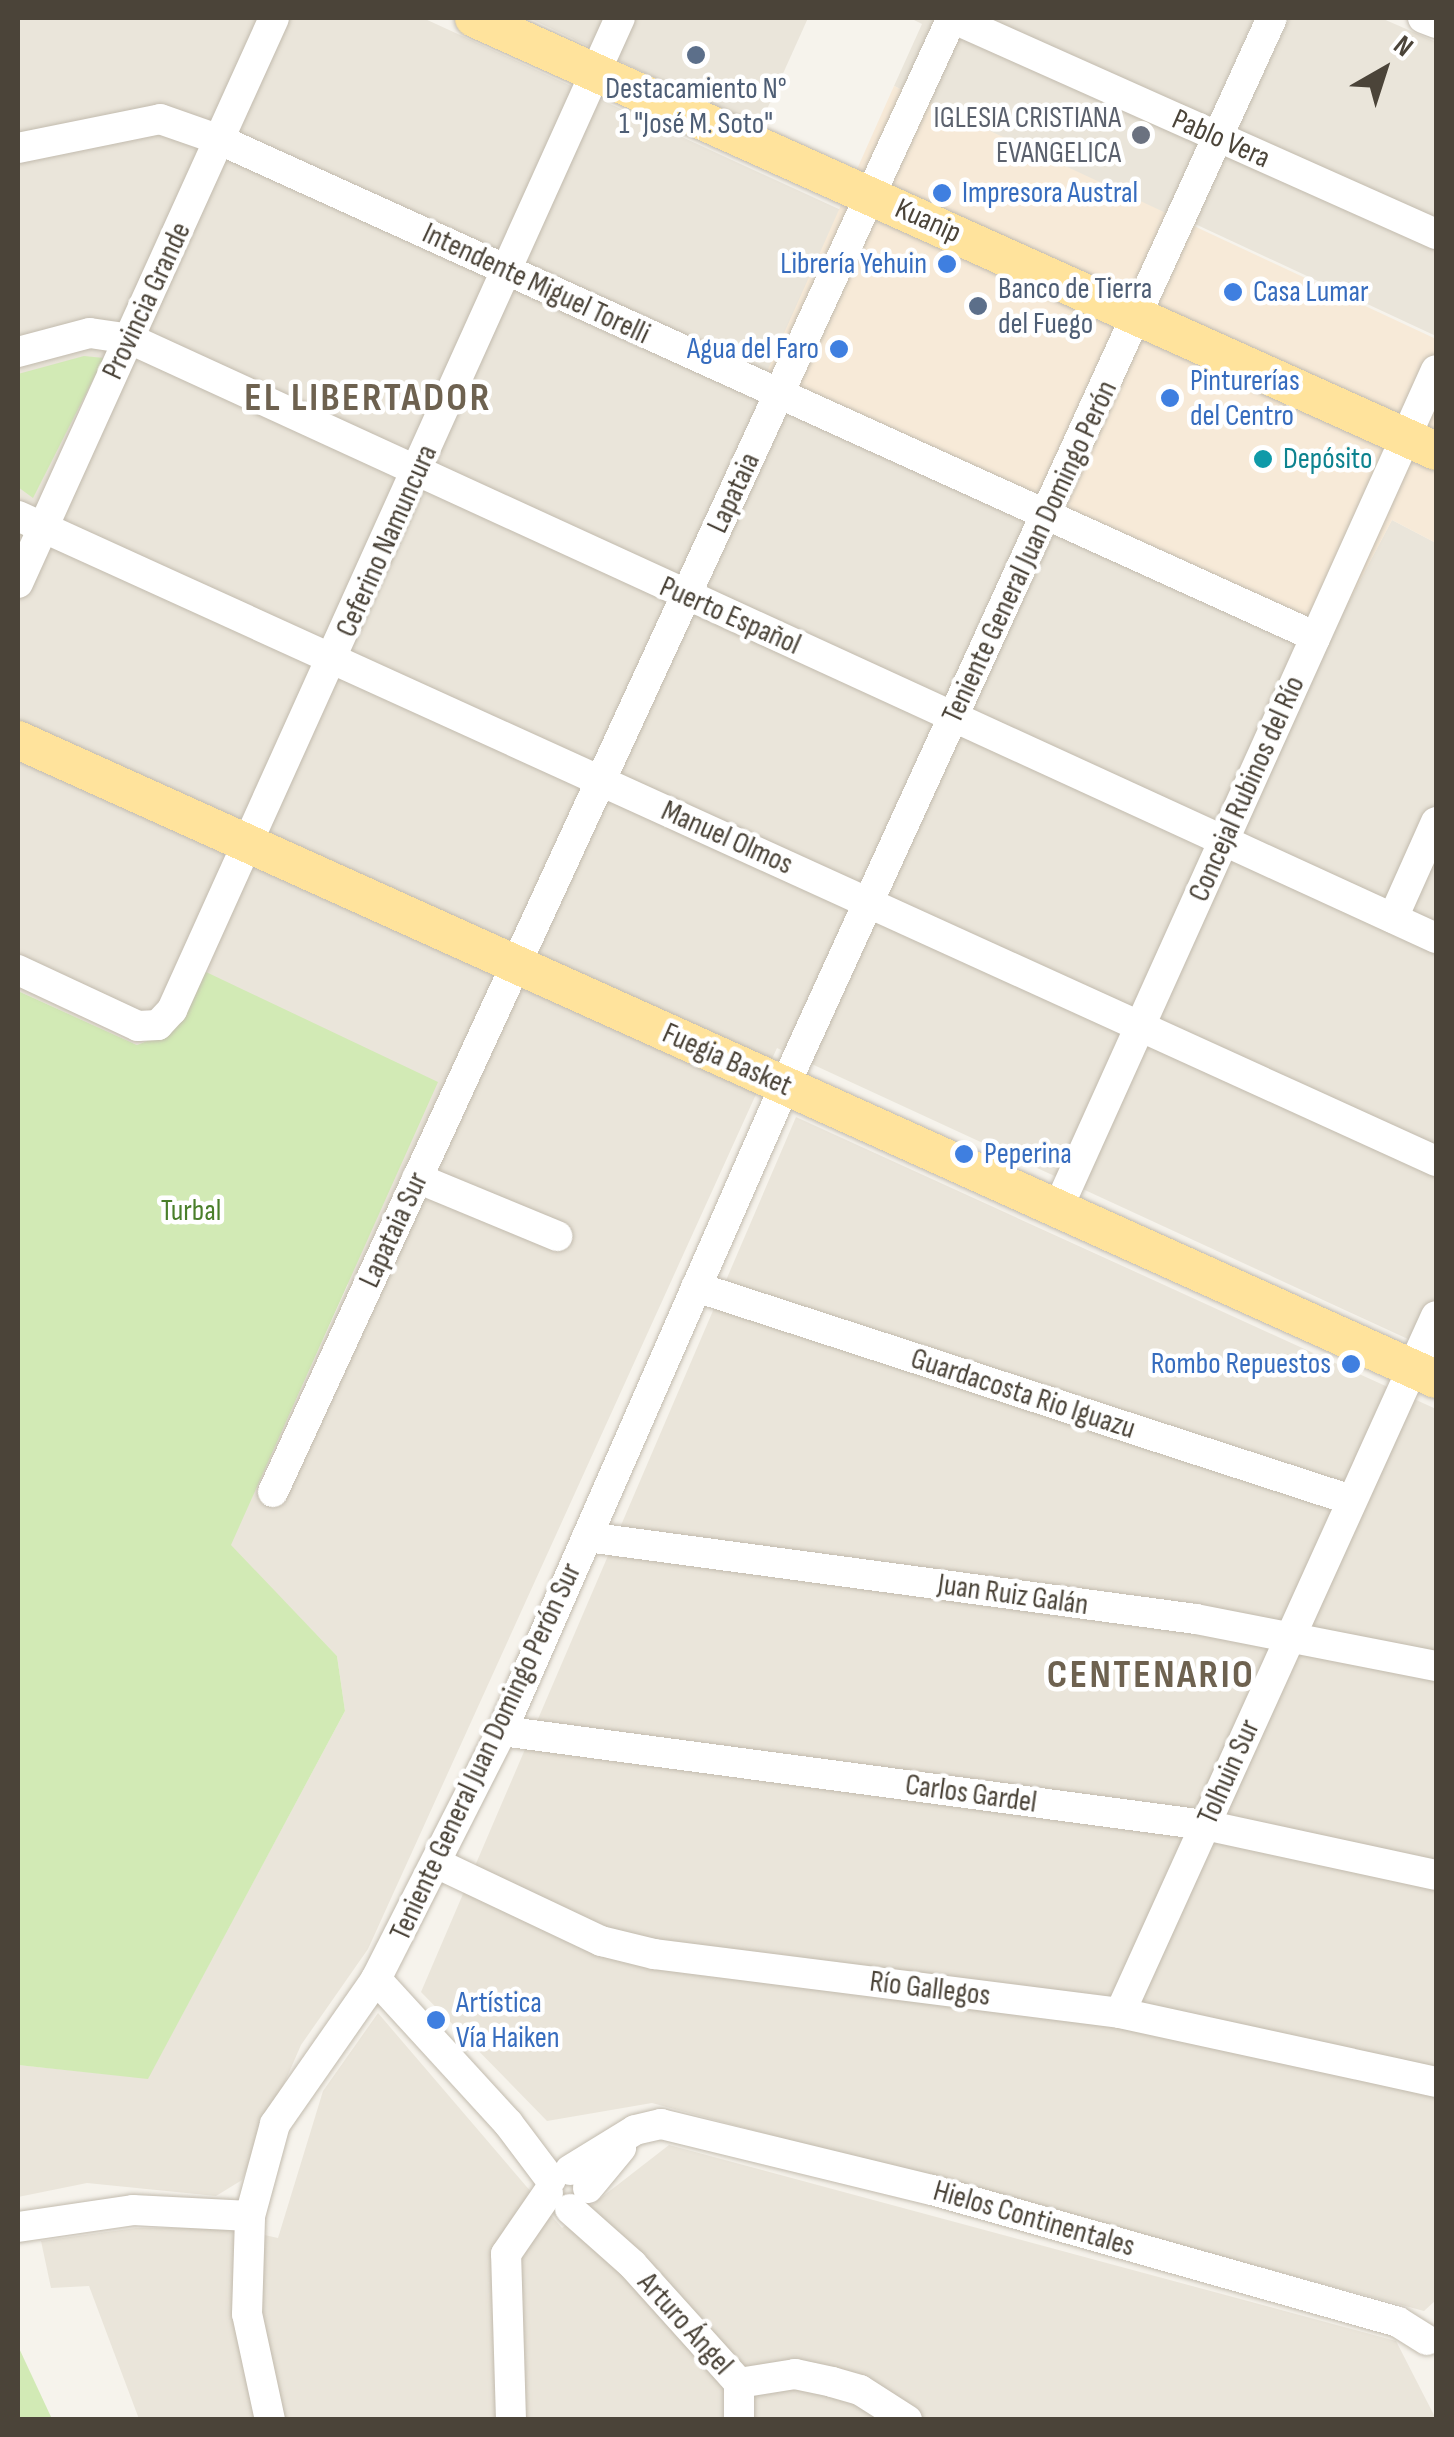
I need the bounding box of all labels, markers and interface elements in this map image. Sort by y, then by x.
north arrow [1334,20,1434,120]
text: N [1387,29,1419,64]
marker: Destacamiento N° 1 "José M. Soto" [685,44,707,66]
place label: Destacamiento N° 1 "José M. Soto" [605,71,787,142]
place label: IGLESIA CRISTIANA EVANGELICA [934,100,1121,170]
street label: Pablo Vera [1166,102,1276,176]
marker: IGLESIA CRISTIANA EVANGELICA [1130,124,1152,146]
place label: Impresora Austral [962,175,1138,211]
marker: Impresora Austral [931,182,953,204]
street label: Kuanip [890,191,966,251]
street label: Intendente Miguel Torelli [417,216,655,352]
street label: Provincia Grande [95,217,199,385]
place label: Librería Yehuin [780,246,927,282]
marker: Librería Yehuin [936,253,958,275]
place label: Banco de Tierra del Fuego [998,271,1152,342]
place label: Casa Lumar [1253,274,1369,310]
marker: Casa Lumar [1222,281,1244,303]
marker: Banco de Tierra del Fuego [967,295,989,317]
place label: Agua del Faro [687,331,819,367]
marker: Agua del Faro [828,338,850,360]
place label: Pinturerías del Centro [1190,363,1300,434]
district label: EL LIBERTADOR [244,374,492,422]
street label: Teniente General Juan Domingo Perón [935,375,1125,729]
marker: Pinturerías del Centro [1159,387,1181,409]
street label: Ceferino Namuncura [329,439,445,643]
place label: Depósito [1283,441,1372,477]
street label: Lapataia [700,447,768,539]
marker: Depósito [1252,448,1274,470]
street label: Puerto Español [654,569,806,663]
street label: Concejal Rubinos del Río [1181,671,1313,907]
street label: Manuel Olmos [656,793,798,883]
street label: Fuegia Basket [657,1016,797,1104]
place label: Peperina [984,1136,1072,1172]
marker: Peperina [953,1143,975,1165]
street label: Lapataia Sur [352,1167,436,1293]
park label: Turbal [161,1193,221,1229]
street label: Guardacosta Rio Iguazu [906,1341,1140,1447]
place label: Rombo Repuestos [1151,1346,1331,1382]
marker: Rombo Repuestos [1340,1353,1362,1375]
street label: Teniente General Juan Domingo Perón Sur [383,1558,589,1946]
street label: Juan Ruiz Galán [935,1567,1091,1623]
district label: CENTENARIO [1047,1651,1255,1699]
street label: Tolhuin Sur [1190,1714,1268,1830]
street label: Carlos Gardel [903,1767,1039,1821]
street label: Río Gallegos [868,1964,992,2014]
place label: Artística Vía Haiken [456,1985,560,2056]
marker: Artística Vía Haiken [425,2009,447,2031]
street label: Hielos Continentales [929,2173,1139,2265]
street label: Arturo Ángel [630,2265,740,2383]

